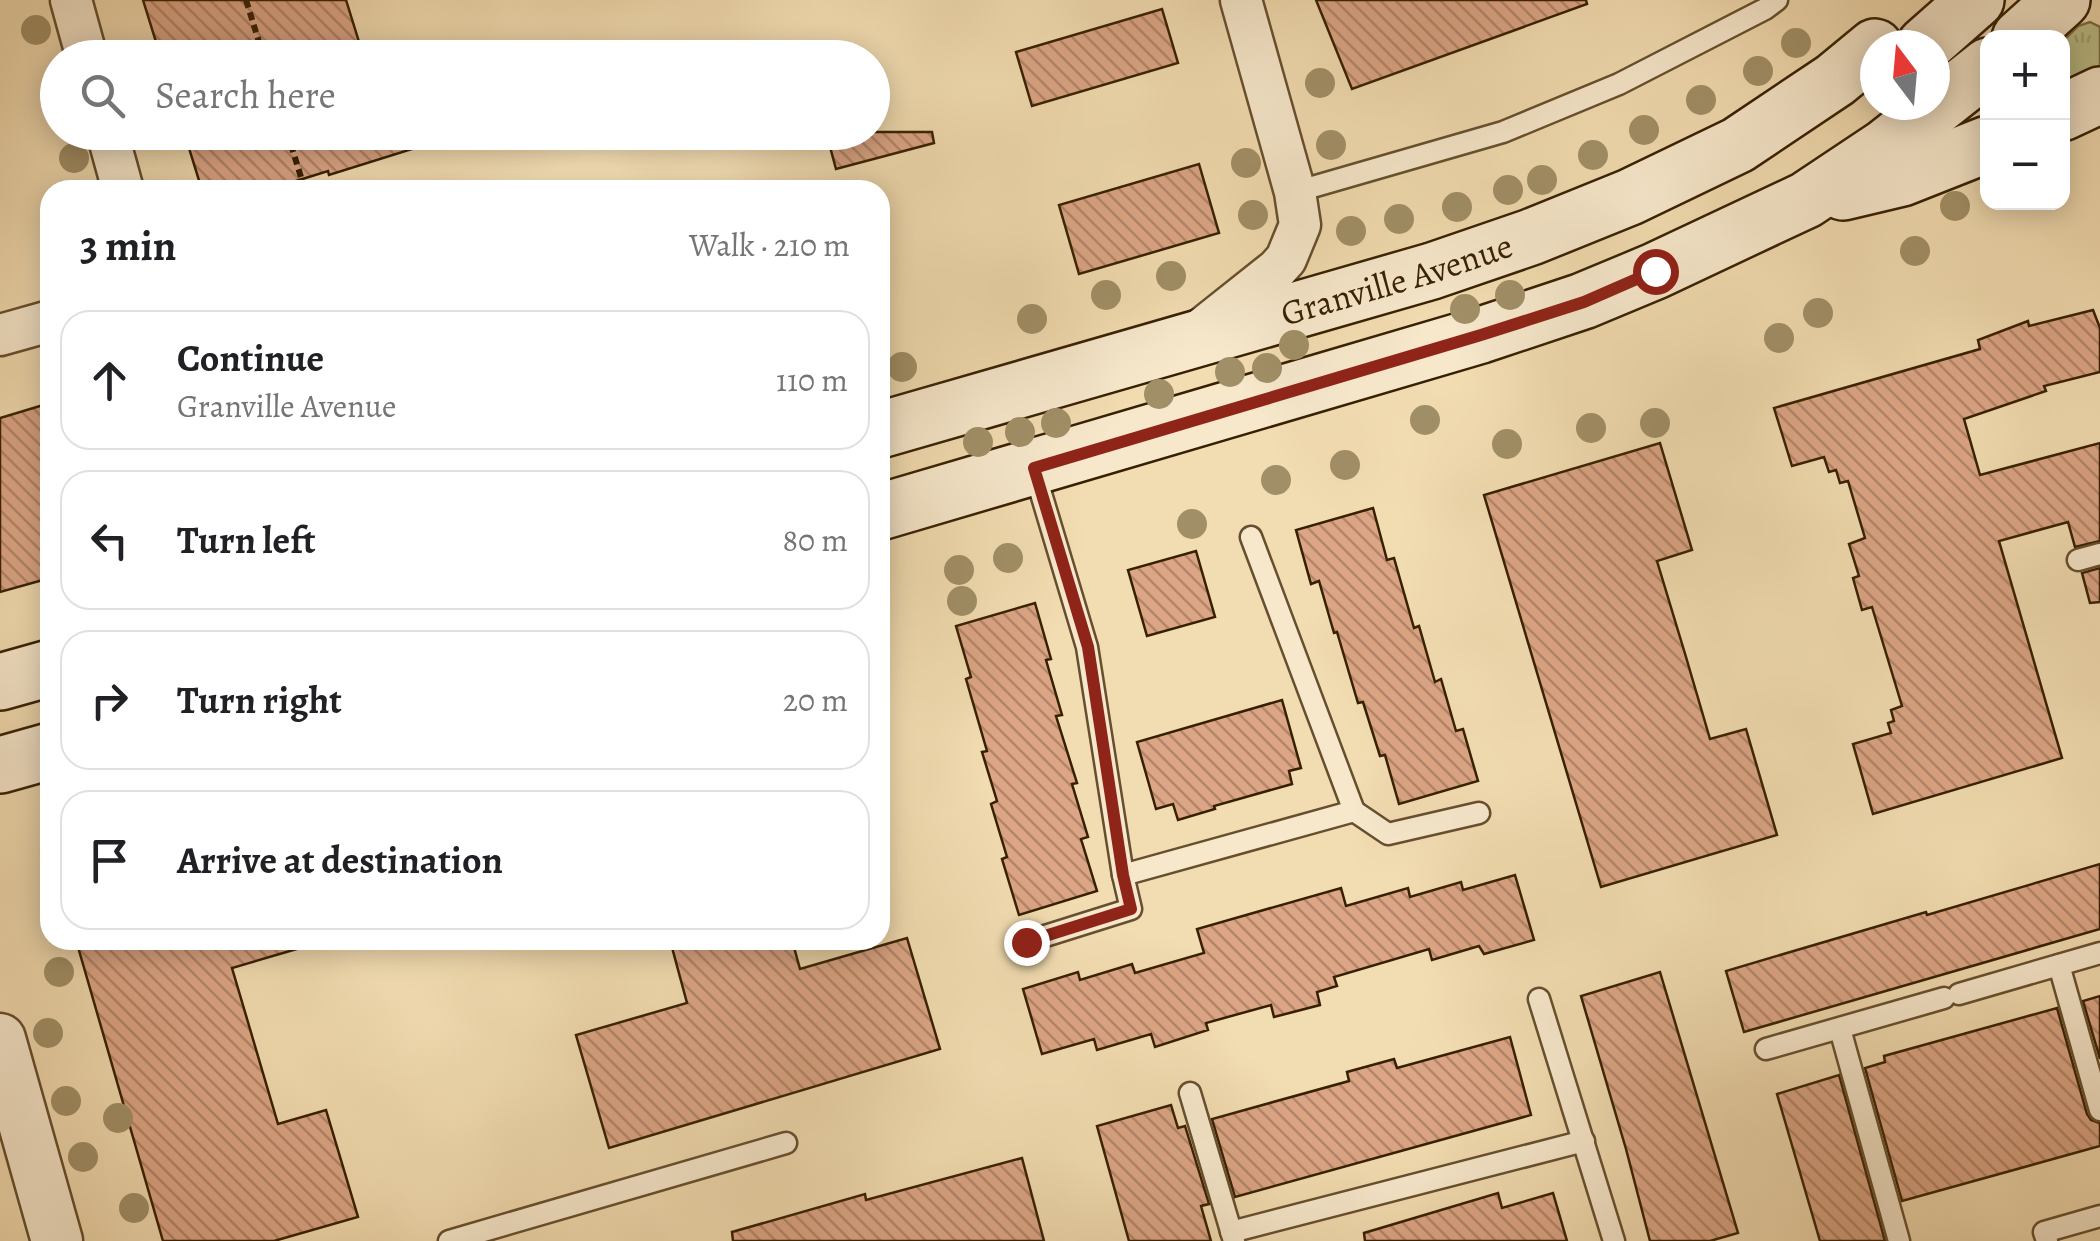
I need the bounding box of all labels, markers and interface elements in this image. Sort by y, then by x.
north arrow [1860,30,1950,120]
map controls [1980,30,2070,210]
button: + [1980,30,2070,120]
search box [40,40,890,150]
icon: search [75,68,130,123]
text: Search here [155,69,336,121]
button: − [1980,120,2070,210]
text: 3 min [80,217,176,274]
street label: Granville Avenue [1275,221,1519,337]
text: Walk · 210 m [689,223,850,267]
route start [1633,249,1679,295]
text: Continue [177,332,324,384]
icon: ahead [82,353,137,408]
text: 110 m [776,358,848,402]
text: Granville Avenue [177,384,396,428]
icon: left [82,513,137,568]
text: Turn left [177,514,316,566]
text: 80 m [782,518,848,562]
icon: right [82,673,137,728]
text: Turn right [177,674,342,726]
text: 20 m [783,678,848,722]
icon: arrive [82,833,137,888]
text: Arrive at destination [177,834,503,886]
route end [1004,920,1050,966]

